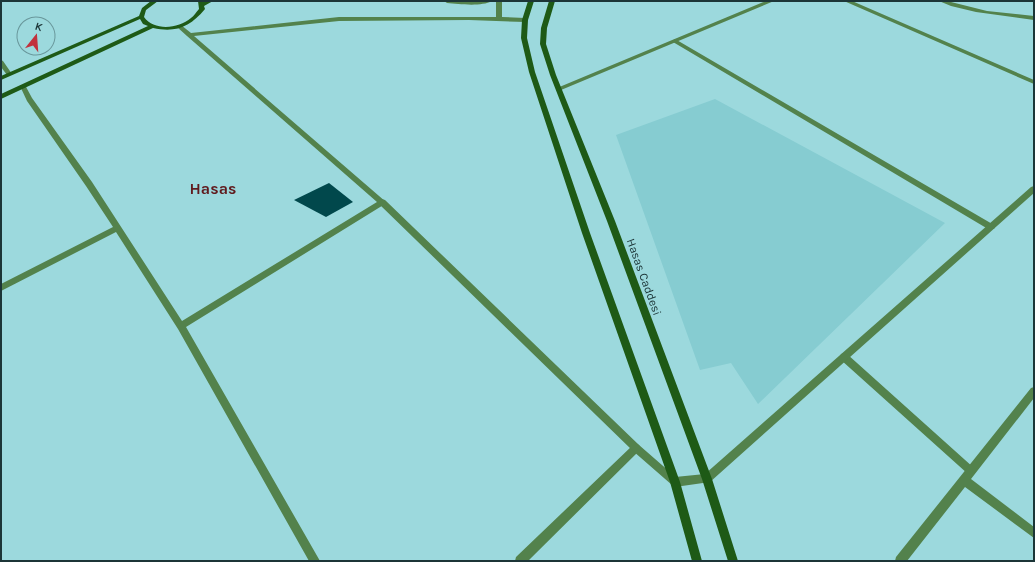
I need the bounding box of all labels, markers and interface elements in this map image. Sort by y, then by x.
north arrow [16,16,56,56]
text: K [33,20,45,34]
district label: Hasas [190,179,236,198]
street label: Hasas Caddesi [624,237,664,317]

